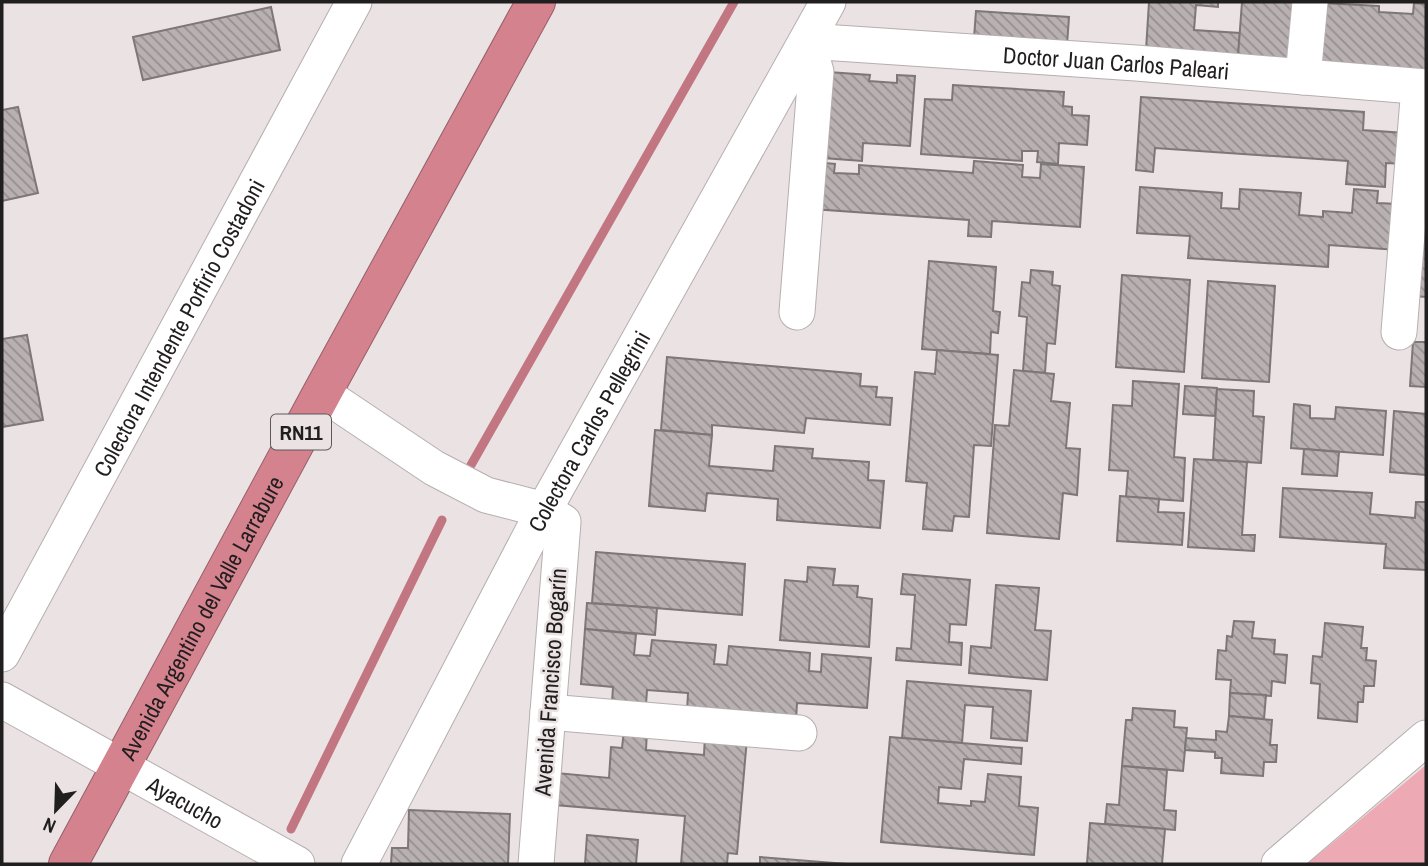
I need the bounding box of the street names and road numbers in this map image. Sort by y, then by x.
street label: Doctor Juan Carlos Paleari [1002,39,1231,86]
street label: Colectora Intendente Porfirio Costadoni [85,173,271,482]
street label: Colectora Carlos Pellegrini [520,325,657,537]
road number: RN11 [271,414,331,450]
street label: Avenida Argentino del Valle Larrabure [111,470,290,766]
street label: Avenida Francisco Bogarín [527,567,573,798]
street label: Ayacucho [141,768,229,836]

